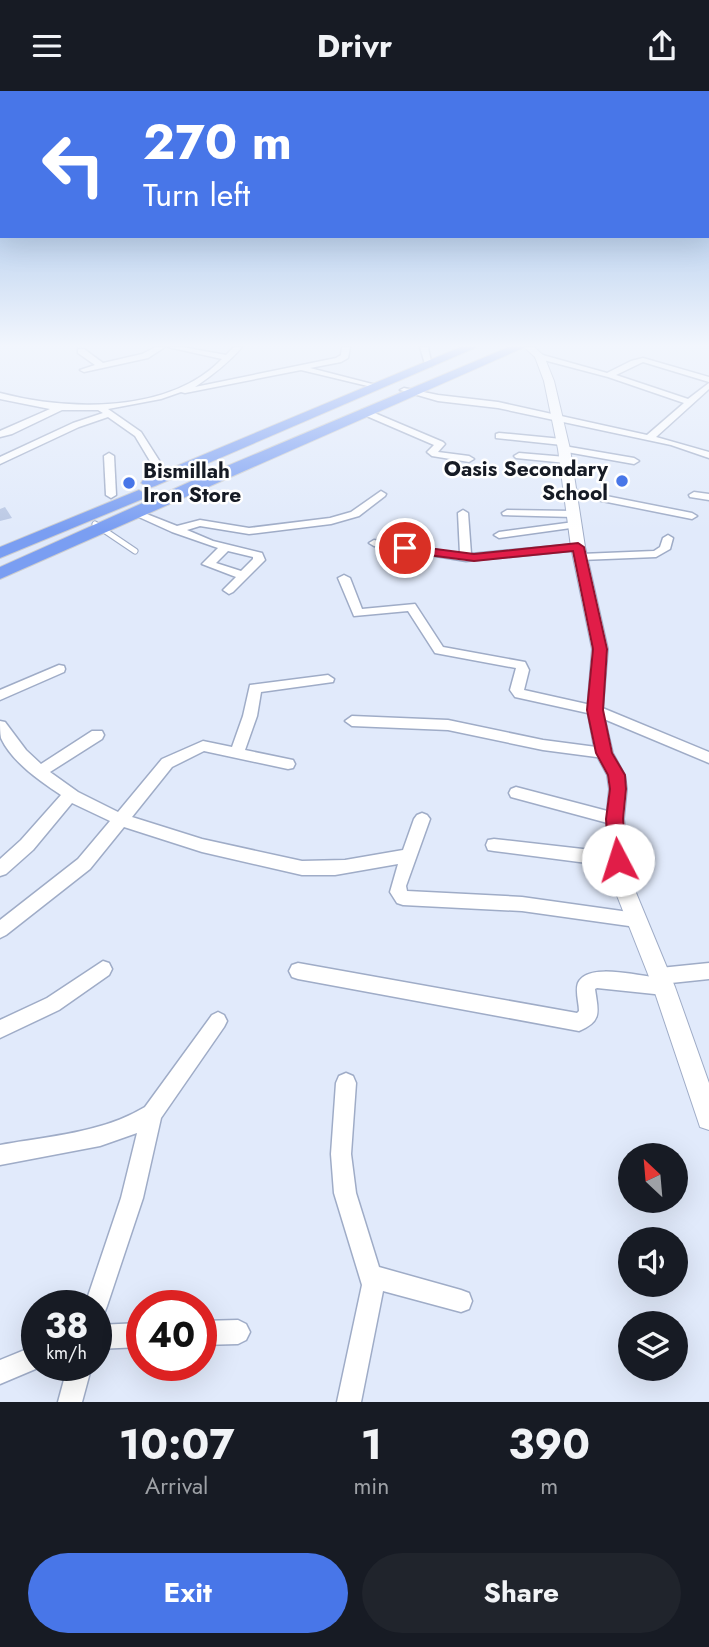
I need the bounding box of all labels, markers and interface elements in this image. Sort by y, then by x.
text: Drivr [317,23,392,69]
icon: menu [28,27,66,65]
icon: share [643,27,681,65]
text: 270 m [143,107,292,177]
icon: left [28,119,119,210]
text: Turn left [143,172,250,218]
place label: Oasis Secondary School [444,454,609,508]
place label: Bismillah Iron Store [143,456,241,510]
marker: Oasis Secondary School [614,473,630,489]
marker: Bismillah Iron Store [121,475,137,491]
pin [375,518,435,578]
icon: arrive [386,529,424,567]
position arrow [581,823,655,897]
north arrow [618,1143,688,1213]
map controls [618,1143,688,1381]
button: sound [618,1227,688,1297]
speed limit sign: 40 [126,1290,217,1381]
text: 38 [45,1301,88,1351]
button: layers [618,1311,688,1381]
text: km/h [46,1340,87,1366]
text: 10:07 [119,1414,235,1475]
text: 1 [361,1414,382,1475]
text: 390 [508,1414,590,1475]
text: Arrival [145,1469,208,1503]
text: min [353,1469,389,1503]
text: m [540,1469,558,1503]
button: Exit [28,1553,348,1633]
button: Share [362,1553,681,1633]

